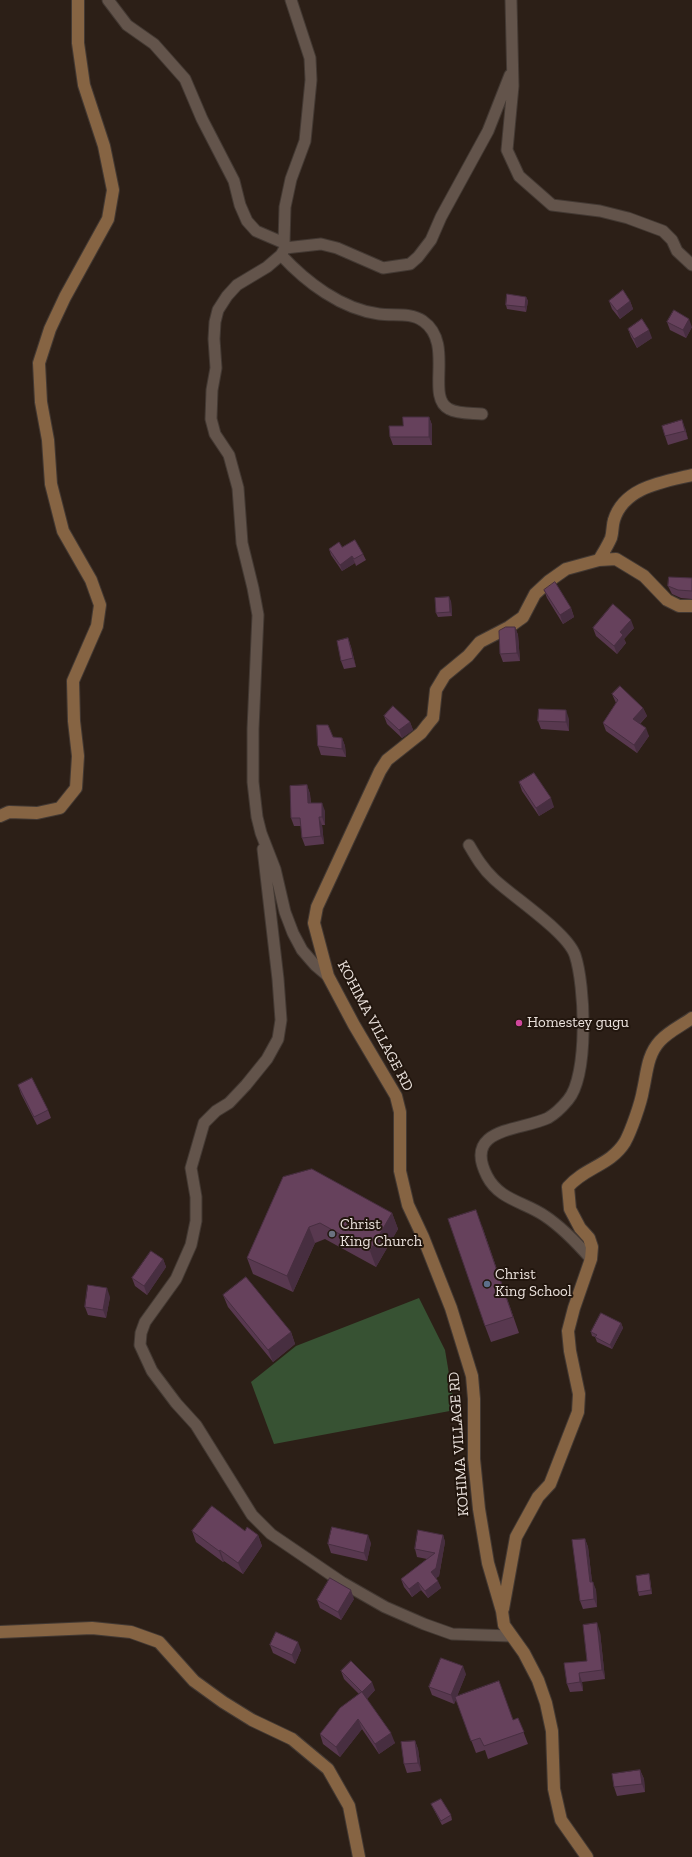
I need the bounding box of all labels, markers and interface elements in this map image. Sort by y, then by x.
street label: KOHIMA VILLAGE RD [333,958,417,1094]
place label: Homestey gugu [527,1014,629,1032]
marker: Homestey gugu [514,1018,524,1028]
place label: Christ King Church [340,1216,422,1251]
marker: Christ King Church [327,1229,337,1239]
place label: Christ King School [495,1266,572,1301]
marker: Christ King School [482,1279,492,1289]
street label: KOHIMA VILLAGE RD [445,1371,473,1517]

